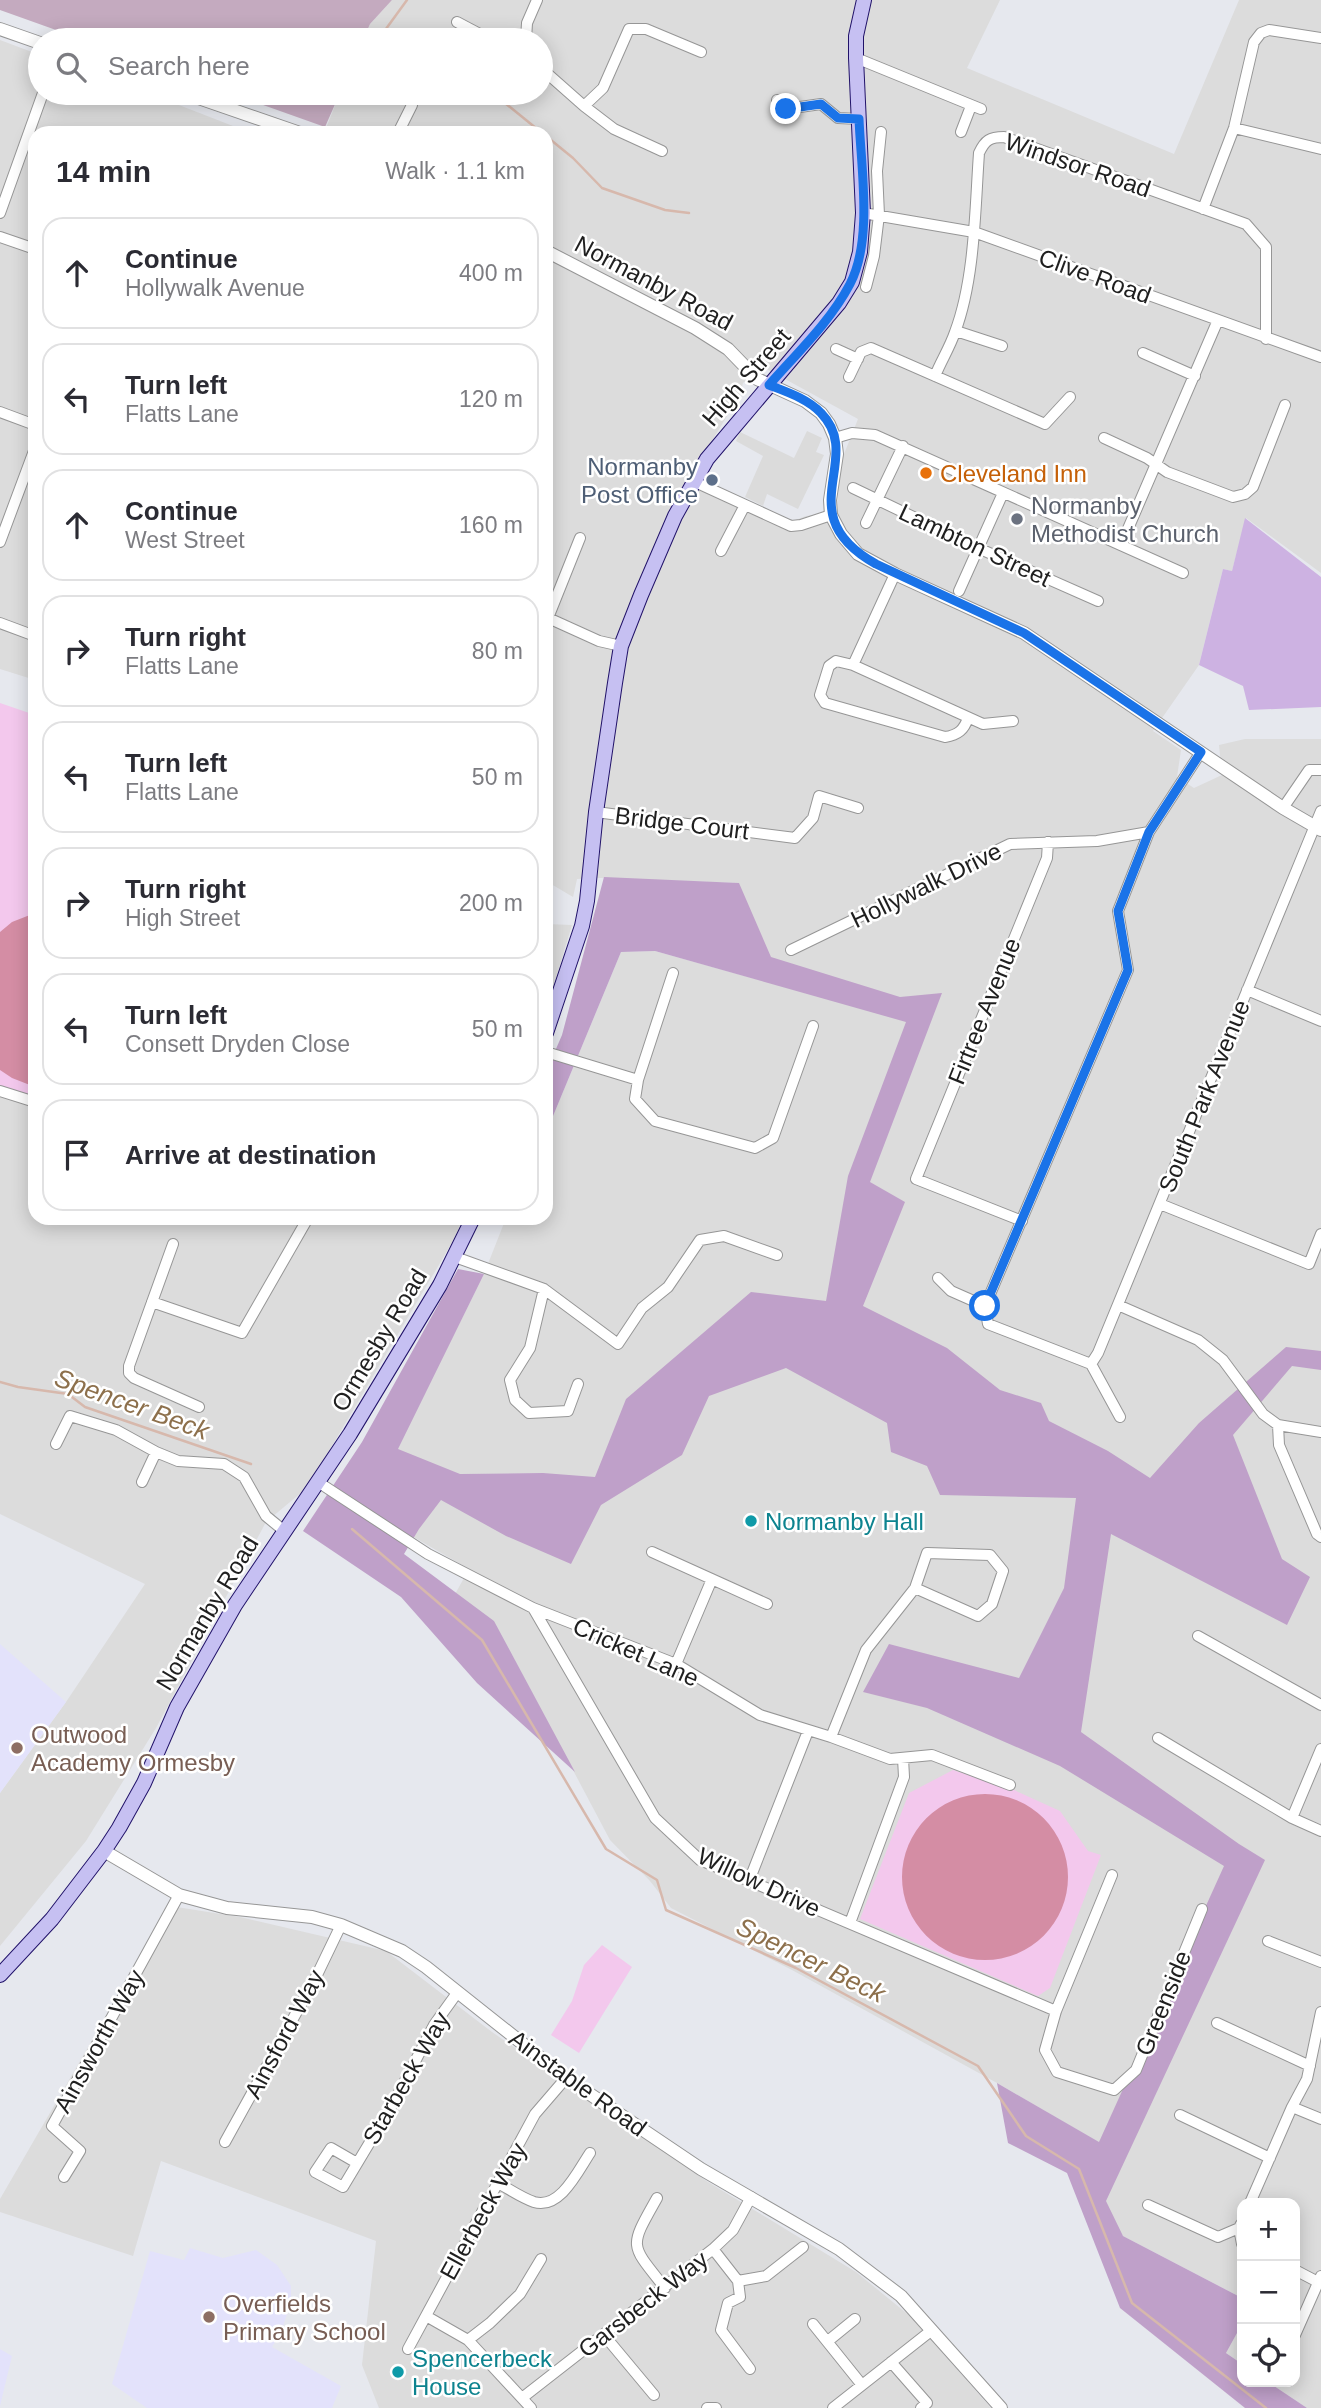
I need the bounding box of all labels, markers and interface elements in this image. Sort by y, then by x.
search box [28,28,553,105]
icon: search [52,48,90,86]
text: Search here [108,51,250,81]
route end [770,93,801,124]
street label: Windsor Road [1002,127,1154,203]
text: 14 min [56,155,151,188]
text: Walk · 1.1 km [385,158,525,184]
street label: Normanby Road [571,230,737,336]
street label: Clive Road [1035,243,1155,309]
text: Continue [125,244,238,274]
icon: ahead [58,254,96,292]
text: 400 m [459,260,523,286]
text: Hollywalk Avenue [125,275,305,301]
street label: High Street [696,323,796,431]
text: Turn left [125,370,227,400]
icon: left [58,380,96,418]
text: 120 m [459,386,523,412]
text: Flatts Lane [125,401,239,427]
place label: Normanby Post Office [581,453,698,508]
place label: Cleveland Inn [940,460,1087,487]
marker: Cleveland Inn [918,465,934,481]
marker: Normanby Post Office [704,472,720,488]
place label: Normanby Methodist Church [1031,492,1219,547]
text: Continue [125,496,238,526]
street label: Lambton Street [895,498,1055,592]
icon: ahead [58,506,96,544]
marker: Normanby Methodist Church [1009,511,1025,527]
text: 160 m [459,512,523,538]
text: West Street [125,527,245,553]
text: Turn right [125,622,246,652]
icon: right [58,632,96,670]
text: 80 m [472,638,523,664]
text: Flatts Lane [125,653,239,679]
text: Turn left [125,748,227,778]
icon: left [58,758,96,796]
text: 50 m [472,764,523,790]
text: Flatts Lane [125,779,239,805]
street label: Bridge Court [613,801,751,845]
street label: Hollywalk Drive [846,837,1006,933]
text: Turn right [125,874,246,904]
icon: right [58,884,96,922]
text: 200 m [459,890,523,916]
text: High Street [125,905,240,931]
street label: Firtree Avenue [942,934,1026,1088]
street label: South Park Avenue [1153,996,1255,1196]
text: Turn left [125,1000,227,1030]
icon: left [58,1010,96,1048]
text: 50 m [472,1016,523,1042]
text: Consett Dryden Close [125,1031,350,1057]
icon: arrive [58,1136,96,1174]
text: Arrive at destination [125,1140,376,1170]
street label: Ormesby Road [326,1264,432,1416]
route start [969,1290,1000,1321]
water label: Spencer Beck [51,1362,215,1446]
place label: Normanby Hall [765,1508,924,1535]
marker: Normanby Hall [743,1513,759,1529]
street label: Normanby Road [150,1531,264,1695]
street label: Cricket Lane [569,1612,703,1692]
place label: Outwood Academy Ormesby [31,1721,235,1776]
marker: Outwood Academy Ormesby [9,1740,25,1756]
street label: Willow Drive [693,1842,825,1922]
water label: Spencer Beck [732,1911,892,2010]
street label: Greenside [1130,1947,1196,2059]
street label: Ainsworth Way [49,1965,149,2117]
street label: Ainsford Way [239,1965,329,2103]
street label: Starbeck Way [357,2007,455,2149]
street label: Ainstable Road [504,2024,652,2142]
street label: Ellerbeck Way [434,2138,532,2284]
map controls [1237,2198,1300,2387]
button: + [1237,2198,1300,2261]
street label: Garsbeck Way [573,2245,713,2363]
button: − [1237,2261,1300,2324]
place label: Overfields Primary School [223,2290,386,2345]
marker: Overfields Primary School [201,2309,217,2325]
button: locate [1237,2324,1300,2387]
place label: Spencerbeck House [412,2345,553,2400]
marker: Spencerbeck House [390,2364,406,2380]

